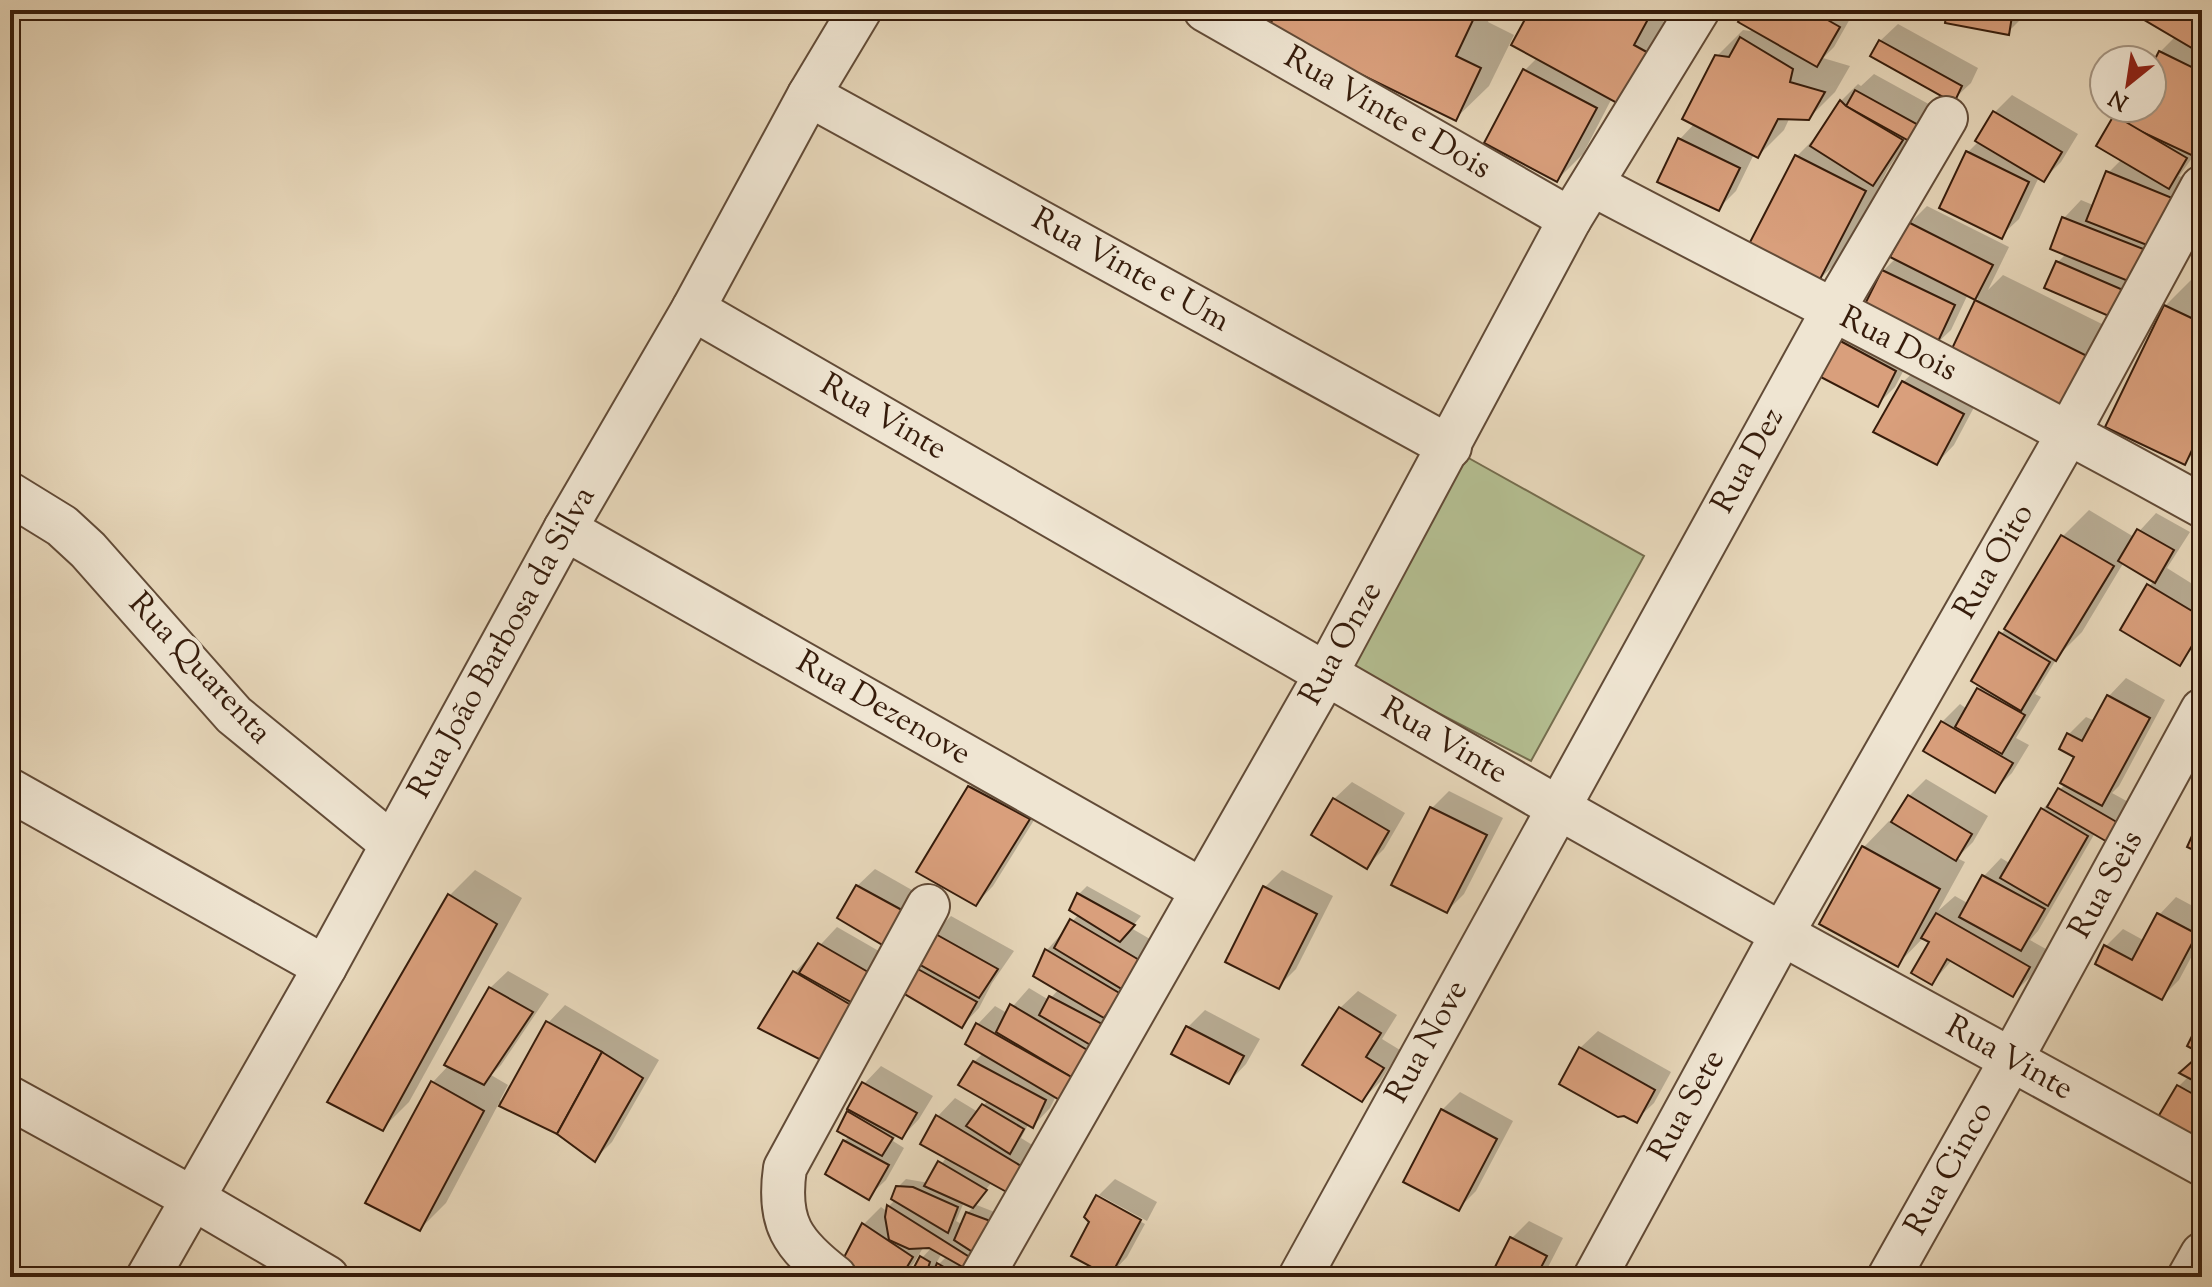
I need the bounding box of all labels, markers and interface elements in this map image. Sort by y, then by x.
street label: Rua Vinte e Dois [1275,36,1499,192]
north arrow [2088,44,2168,124]
text: N [2104,80,2135,117]
street label: Rua Vinte e Um [1022,197,1238,345]
street label: Rua Dois [1831,296,1965,394]
street label: Rua Vinte [811,363,955,473]
street label: Rua Dez [1701,400,1797,522]
street label: Rua João Barbosa da Silva [398,478,608,808]
street label: Rua Oito [1943,496,2047,628]
street label: Rua Onze [1289,574,1395,714]
street label: Rua Quarenta [116,583,282,755]
street label: Rua Dezenove [787,640,979,778]
street label: Rua Vinte [1372,687,1516,797]
street label: Rua Seis [2058,822,2156,948]
street label: Rua Nove [1375,972,1481,1112]
street label: Rua Vinte [1937,1005,2081,1113]
street label: Rua Sete [1638,1042,1738,1170]
street label: Rua Cinco [1894,1094,2006,1244]

